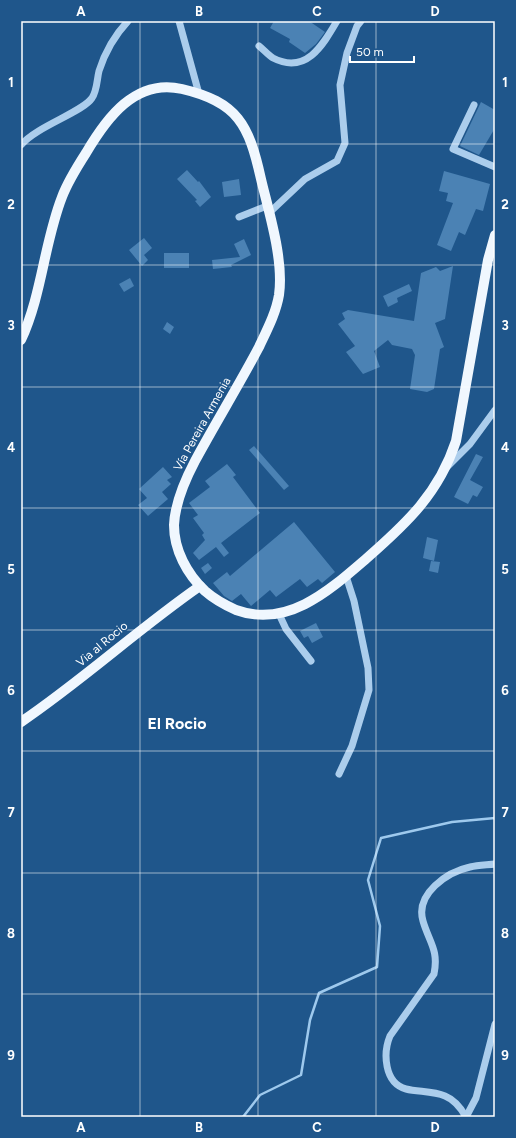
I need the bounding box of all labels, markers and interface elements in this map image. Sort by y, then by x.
text: A [76,4,86,19]
text: B [195,4,203,19]
text: C [312,4,322,19]
text: D [430,4,440,19]
scale bar [350,38,414,64]
text: 50 m [356,45,384,59]
text: 1 [8,75,14,90]
text: 1 [502,75,508,90]
text: 2 [7,197,15,212]
text: 2 [501,197,509,212]
text: 3 [7,318,15,333]
text: 3 [501,318,509,333]
street label: Vía Pereira Armenia [171,375,233,473]
text: 4 [7,440,15,455]
text: 4 [501,440,509,455]
text: 5 [7,562,15,577]
text: 5 [501,562,509,577]
street label: Via al Rocio [74,618,131,669]
text: 6 [7,683,15,698]
text: 6 [501,683,509,698]
district label: El Rocio [147,714,207,733]
text: 7 [7,805,15,820]
text: 7 [501,805,509,820]
text: 8 [7,926,15,941]
text: 8 [501,926,509,941]
text: 9 [7,1048,15,1063]
text: 9 [501,1048,509,1063]
text: A [76,1120,86,1135]
text: B [195,1120,203,1135]
text: C [312,1120,322,1135]
text: D [430,1120,440,1135]

